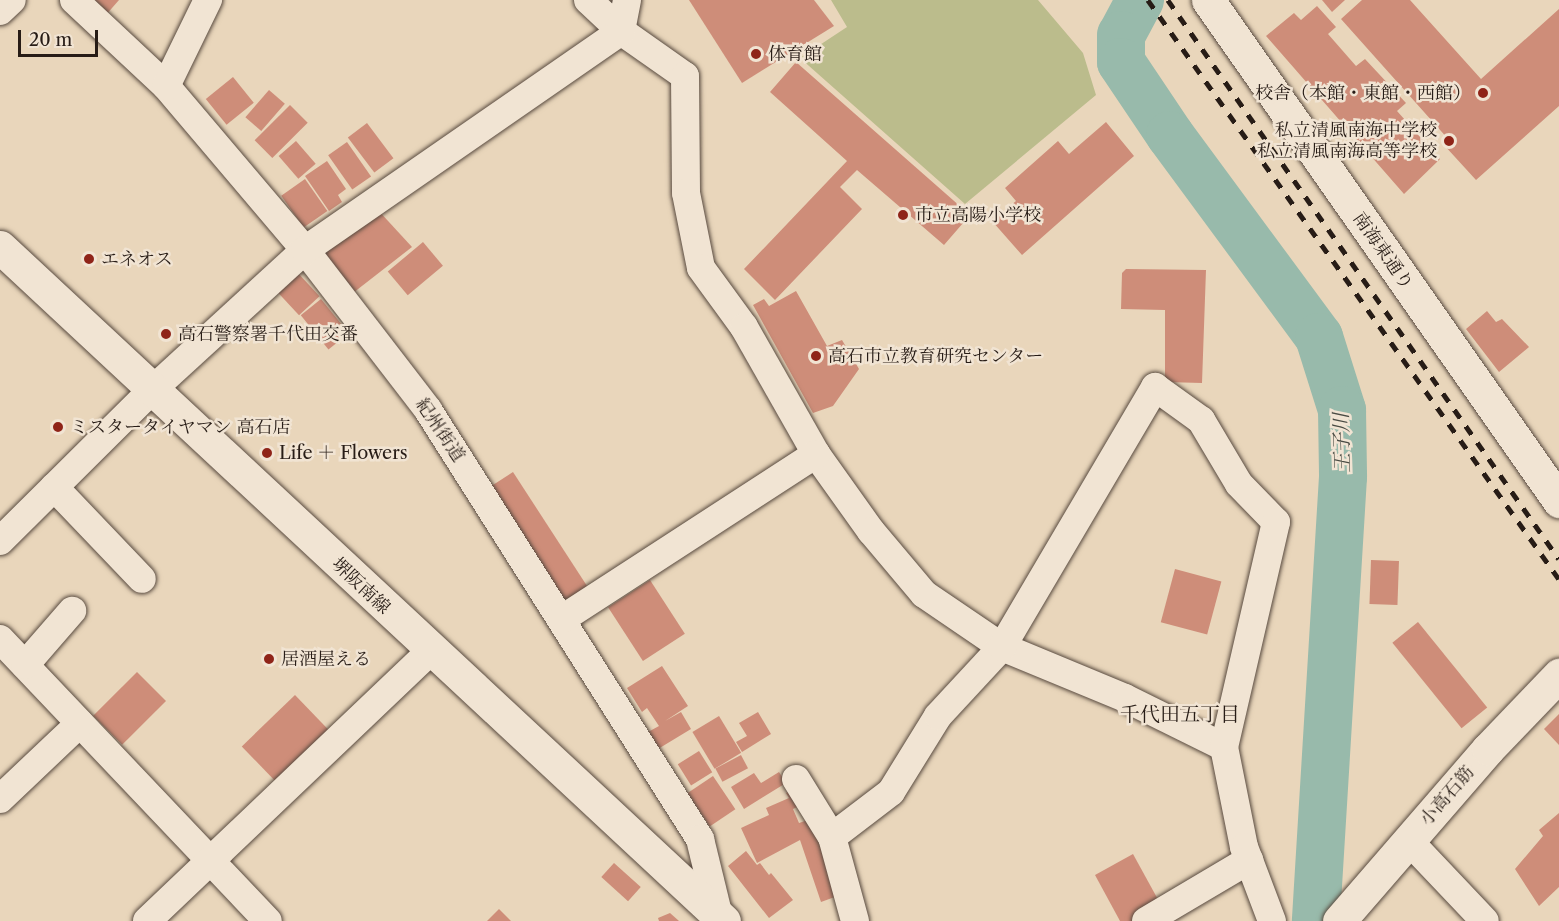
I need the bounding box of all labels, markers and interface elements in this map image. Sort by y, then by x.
scale bar [21,18,100,56]
text: 20 m [29,29,72,51]
place label: 体育館 [768,43,822,65]
marker: 体育館 [749,47,763,61]
place label: 校舎（本館・東館・西館） [1255,82,1471,104]
marker: 校舎（本館・東館・西館） [1476,86,1490,100]
place label: 私立清風南海中学校 私立清風南海高等学校 [1257,120,1437,162]
marker: 私立清風南海中学校 私立清風南海高等学校 [1442,134,1456,148]
place label: 市立高陽小学校 [915,204,1041,226]
marker: 市立高陽小学校 [896,208,910,222]
street label: 南海東通り [1348,208,1418,294]
place label: エネオス [101,248,173,270]
marker: エネオス [82,252,96,266]
place label: 高石警察署千代田交番 [178,323,358,345]
marker: 高石警察署千代田交番 [159,327,173,341]
place label: 高石市立教育研究センター [828,345,1044,367]
marker: 高石市立教育研究センター [809,349,823,363]
street label: 紀州街道 [411,394,469,466]
water label: 王子川 [1329,413,1355,473]
place label: ミスタータイヤマン 高石店 [70,416,291,438]
marker: ミスタータイヤマン 高石店 [51,420,65,434]
place label: Life ＋ Flowers [279,442,408,464]
marker: Life ＋ Flowers [260,446,274,460]
street label: 堺阪南線 [327,554,395,618]
place label: 居酒屋える [281,648,371,670]
marker: 居酒屋える [262,652,276,666]
district label: 千代田五丁目 [1120,702,1240,726]
street label: 小高石筋 [1415,762,1479,830]

